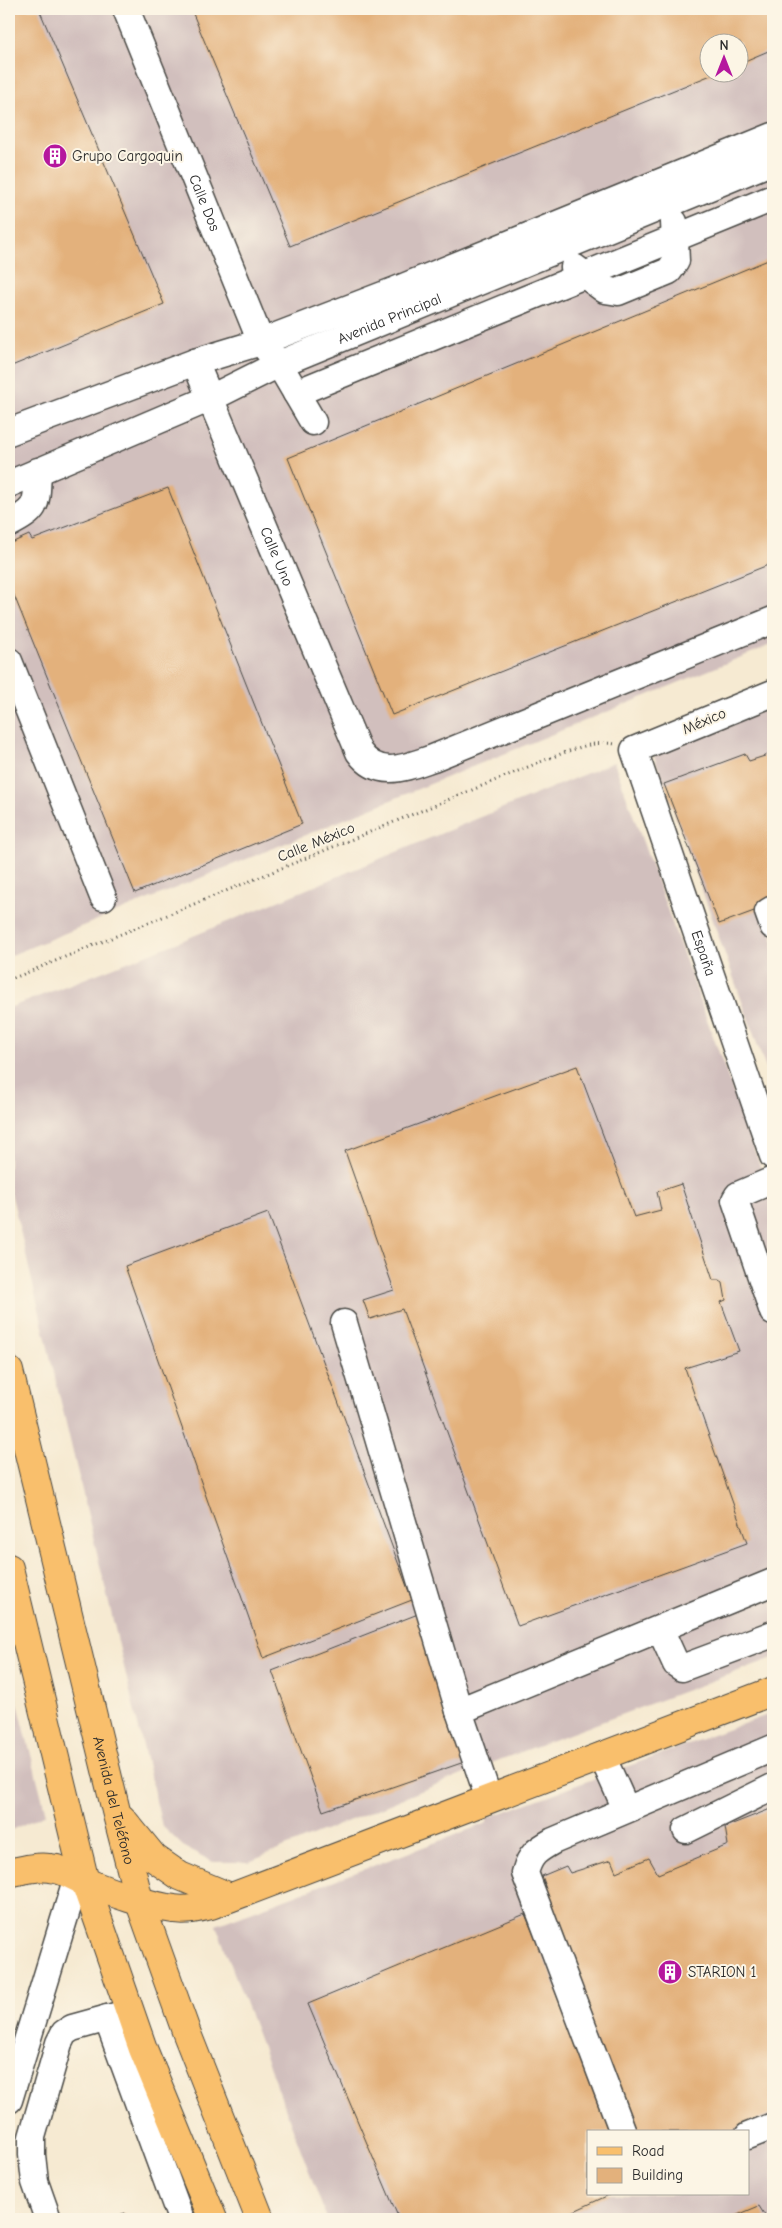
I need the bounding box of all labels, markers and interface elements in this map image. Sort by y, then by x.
north arrow [700,32,750,82]
text: N [719,37,729,54]
building icon: Grupo Cargoquin [42,143,68,169]
place label: Grupo Cargoquin [72,147,183,165]
street label: Calle Dos [185,172,224,234]
street label: Avenida Principal [335,289,444,348]
street label: Calle Uno [256,524,297,589]
street label: México [679,704,729,738]
street label: Calle México [275,818,357,866]
street label: España [687,928,720,978]
street label: Avenida del Teléfono [89,1734,138,1866]
building icon: STARION 1 [657,1959,683,1985]
place label: STARION 1 [688,1963,756,1981]
legend [587,2130,750,2196]
text: Road [632,2142,664,2160]
text: Building [632,2166,683,2184]

